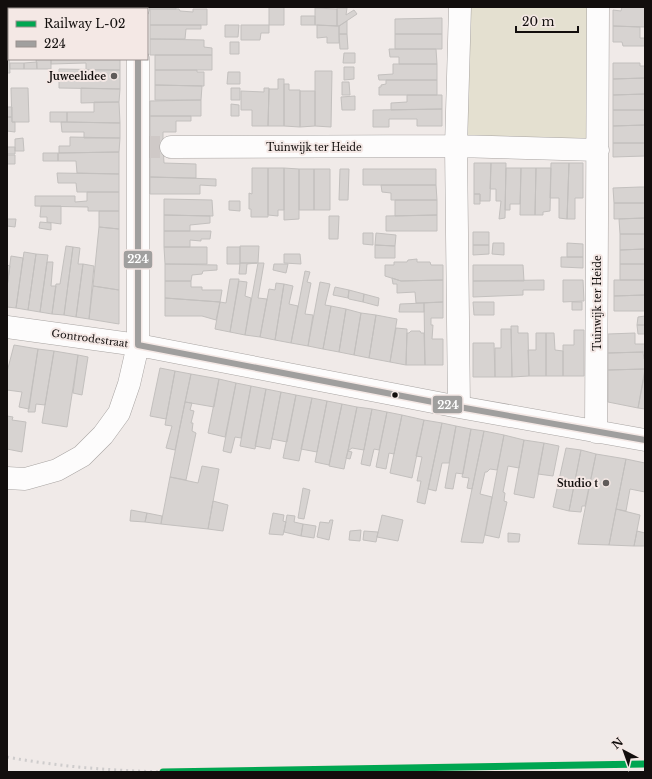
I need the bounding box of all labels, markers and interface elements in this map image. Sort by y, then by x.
legend [8,8,148,60]
scale bar [516,8,578,34]
text: 20 m [522,14,554,29]
text: Railway L-02 [44,16,126,31]
text: 224 [44,36,66,51]
place label: Juweelidee [47,70,106,83]
marker: Juweelidee [109,71,119,81]
street label: Tuinwijk ter Heide [266,141,362,154]
line badge: 224 [123,250,153,269]
text: 224 [127,252,149,266]
street label: Tuinwijk ter Heide [591,255,604,351]
street label: Gontrodestraat [51,327,129,350]
unlabelled marker [390,390,400,400]
line badge: 224 [432,395,463,414]
text: 224 [437,398,459,412]
place label: Studio t [557,477,598,490]
marker: Studio t [601,478,611,488]
north arrow [604,731,644,771]
text: N [609,734,626,752]

